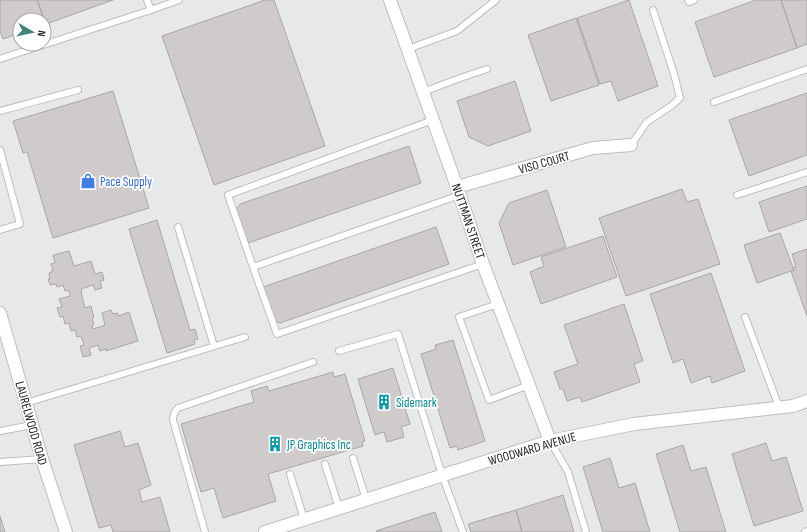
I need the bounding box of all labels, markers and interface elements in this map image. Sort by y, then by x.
north arrow [12,12,52,52]
text: N [34,30,48,38]
street label: VISO COURT [517,148,572,178]
shop icon: Pace Supply [79,172,97,190]
place label: Pace Supply [100,174,152,190]
street label: NUTTMAN STREET [448,182,488,261]
street label: LAURELWOOD ROAD [11,380,51,467]
building icon: Sidemark [375,393,393,411]
place label: Sidemark [396,395,437,411]
street label: WOODWARD AVENUE [487,429,578,469]
building icon: JP Graphics Inc [266,435,284,453]
place label: JP Graphics Inc [286,437,351,453]

